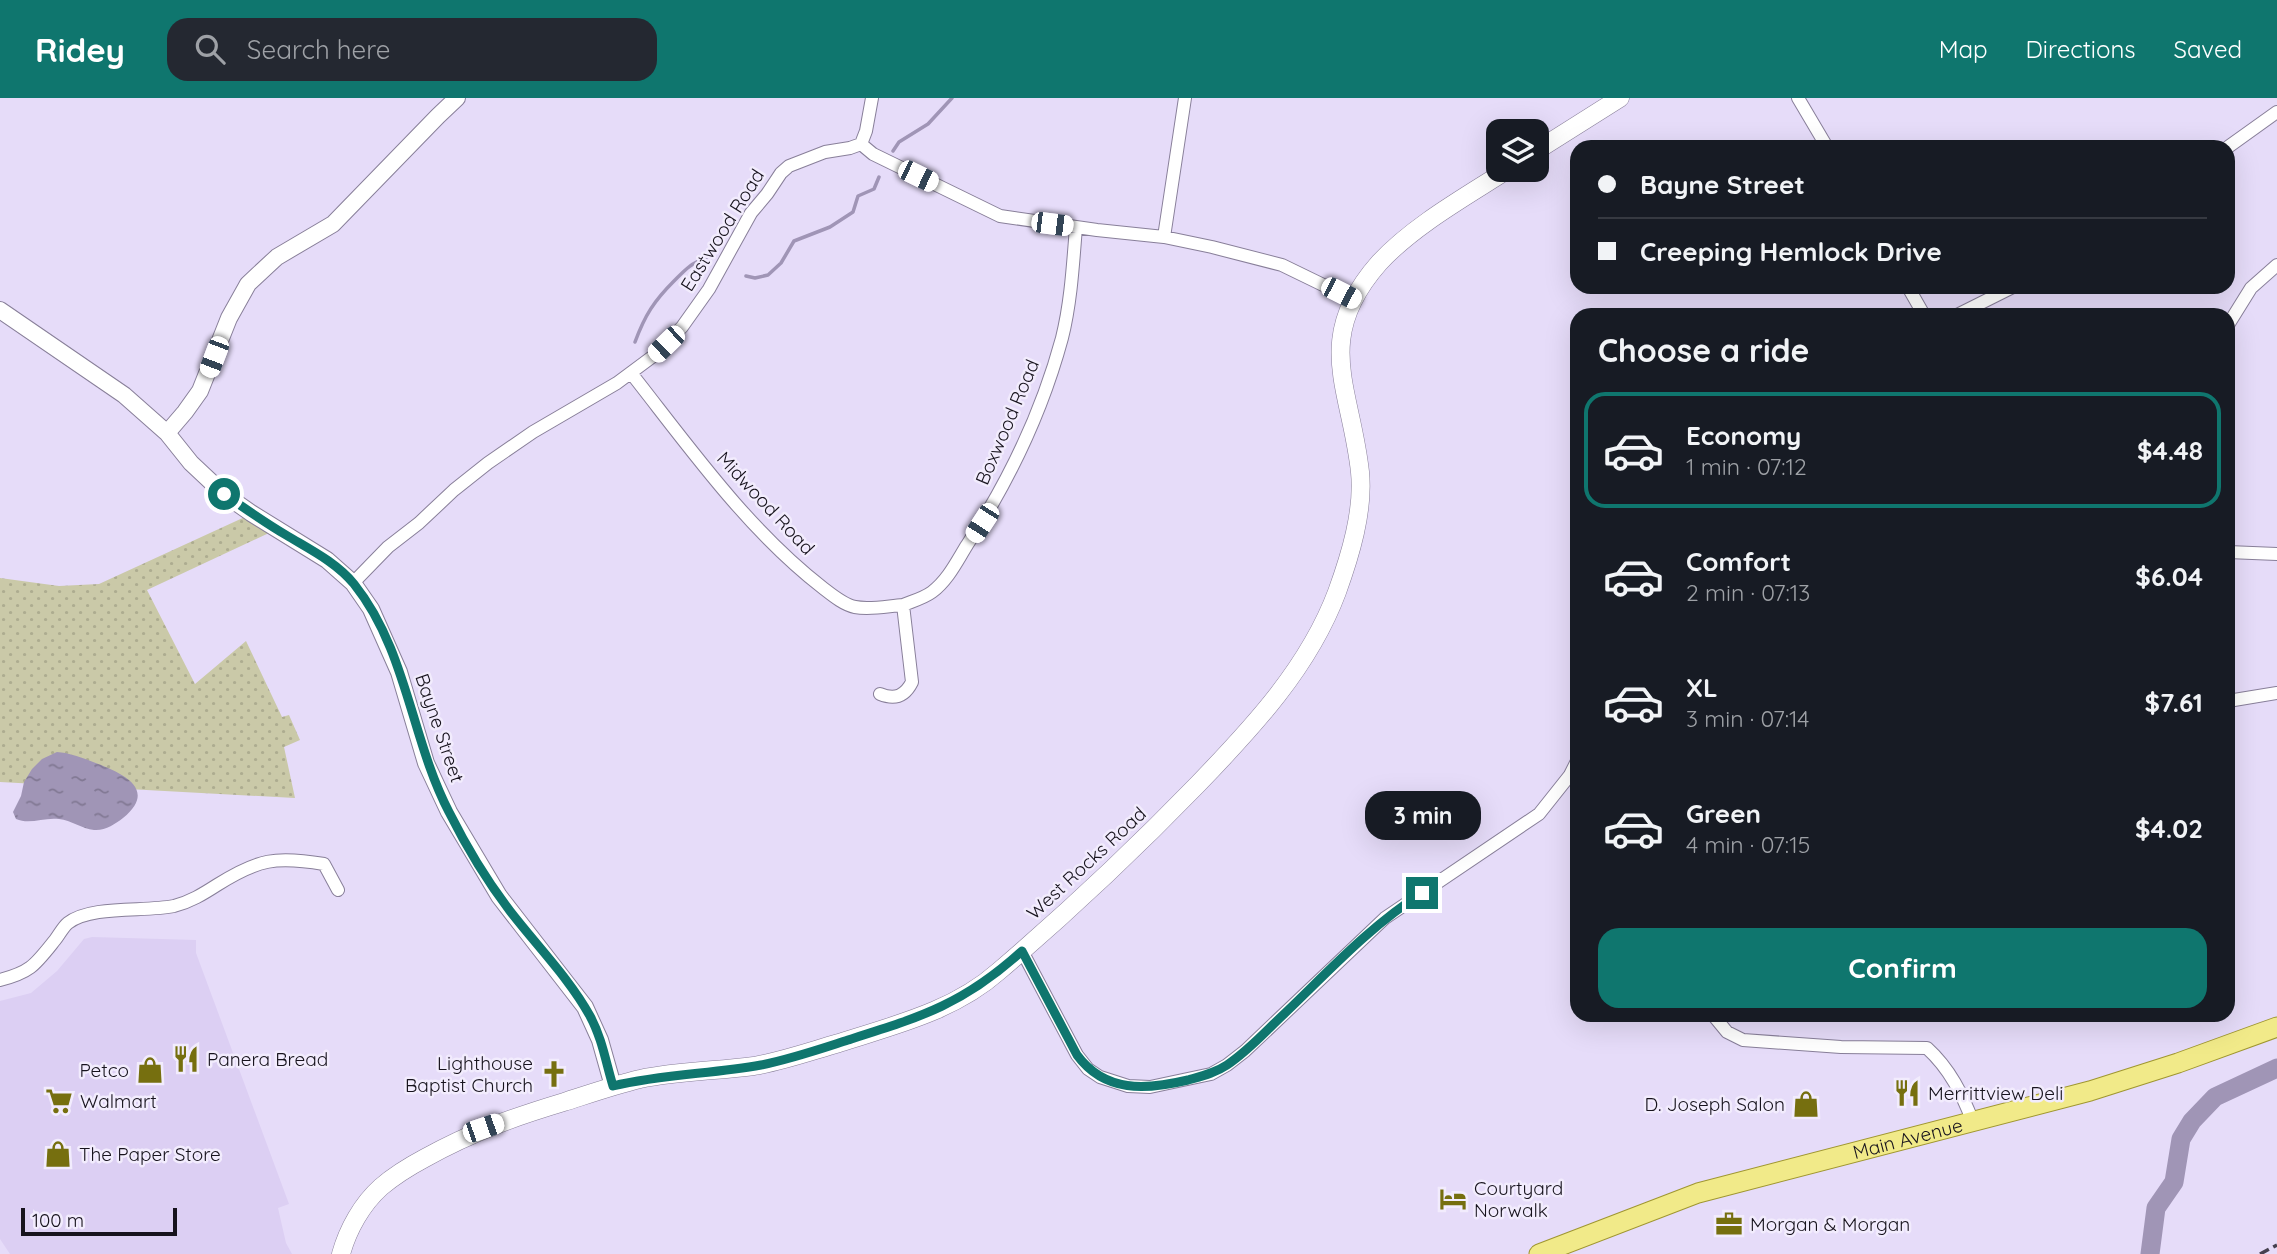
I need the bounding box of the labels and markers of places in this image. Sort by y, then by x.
restaurant icon: Panera Bread [171,1044,201,1074]
place label: Panera Bread [207,1047,328,1071]
place label: Lighthouse Baptist Church [405,1051,533,1097]
shop icon: Petco [135,1055,165,1085]
place label: Petco [79,1058,129,1082]
church icon: Lighthouse Baptist Church [539,1059,569,1089]
restaurant icon: Merrittview Deli [1892,1078,1922,1108]
place label: Merrittview Deli [1928,1081,2063,1105]
supermarket icon: Walmart [44,1086,74,1116]
place label: Walmart [80,1089,157,1113]
shop icon: D. Joseph Salon [1791,1089,1821,1119]
place label: D. Joseph Salon [1644,1092,1785,1116]
shop icon: The Paper Store [43,1139,73,1169]
place label: The Paper Store [79,1142,221,1166]
place label: Courtyard Norwalk [1474,1176,1563,1222]
hotel icon: Courtyard Norwalk [1438,1184,1468,1214]
office icon: Morgan & Morgan [1714,1209,1744,1239]
place label: Morgan & Morgan [1750,1212,1910,1236]

